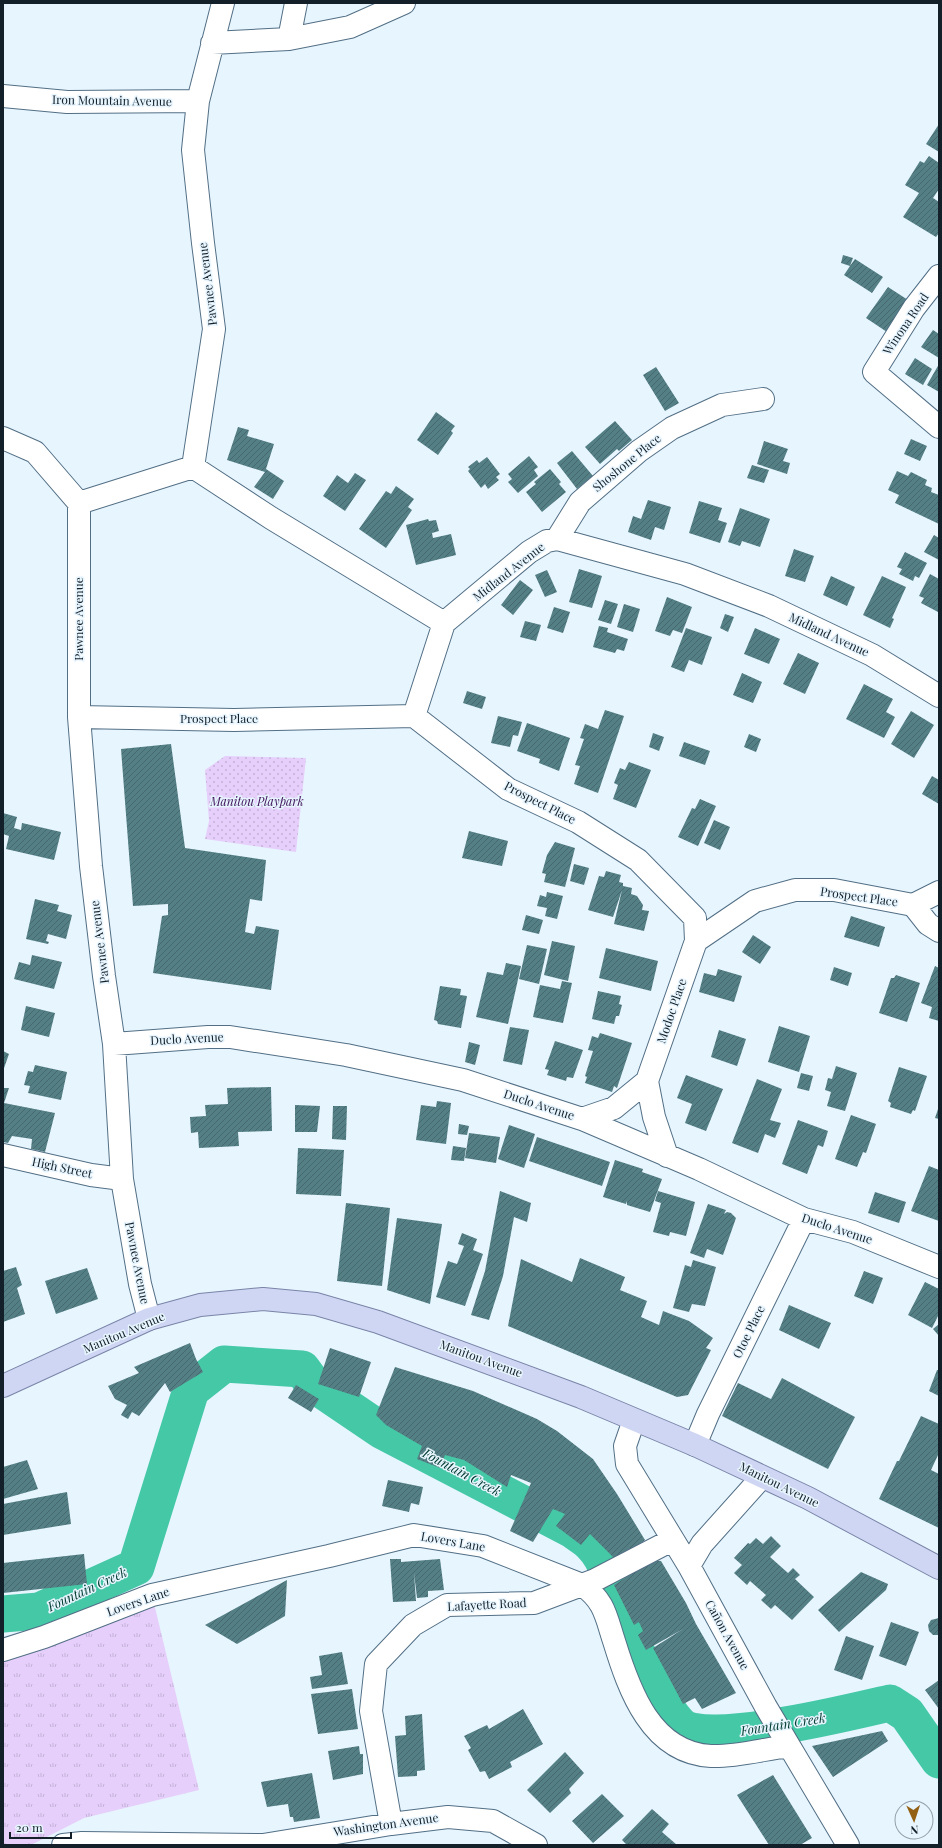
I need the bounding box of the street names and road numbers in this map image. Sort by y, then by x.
street label: Iron Mountain Avenue [52,91,172,109]
street label: Pawnee Avenue [194,242,220,327]
street label: Winona Road [878,289,932,358]
street label: Shoshone Place [589,430,664,495]
street label: Midland Avenue [469,538,547,604]
street label: Pawnee Avenue [70,577,86,661]
street label: Midland Avenue [787,609,872,660]
street label: Prospect Place [180,710,258,726]
street label: Prospect Place [502,777,579,827]
street label: Prospect Place [819,883,899,909]
street label: Pawnee Avenue [86,900,112,985]
street label: Modoc Place [653,976,690,1045]
street label: Duclo Avenue [150,1028,224,1048]
street label: Duclo Avenue [502,1085,577,1123]
street label: High Street [31,1153,95,1181]
street label: Duclo Avenue [800,1209,875,1247]
street label: Pawnee Avenue [122,1220,154,1305]
street label: Otoe Place [728,1302,768,1361]
street label: Manitou Avenue [80,1308,167,1356]
street label: Manitou Avenue [438,1336,525,1380]
street label: Manitou Avenue [737,1458,822,1510]
street label: Lovers Lane [420,1527,487,1555]
street label: Lovers Lane [104,1583,171,1619]
street label: Lafayette Road [447,1594,527,1614]
street label: Cañon Avenue [702,1597,754,1672]
street label: Washington Avenue [331,1809,439,1839]

